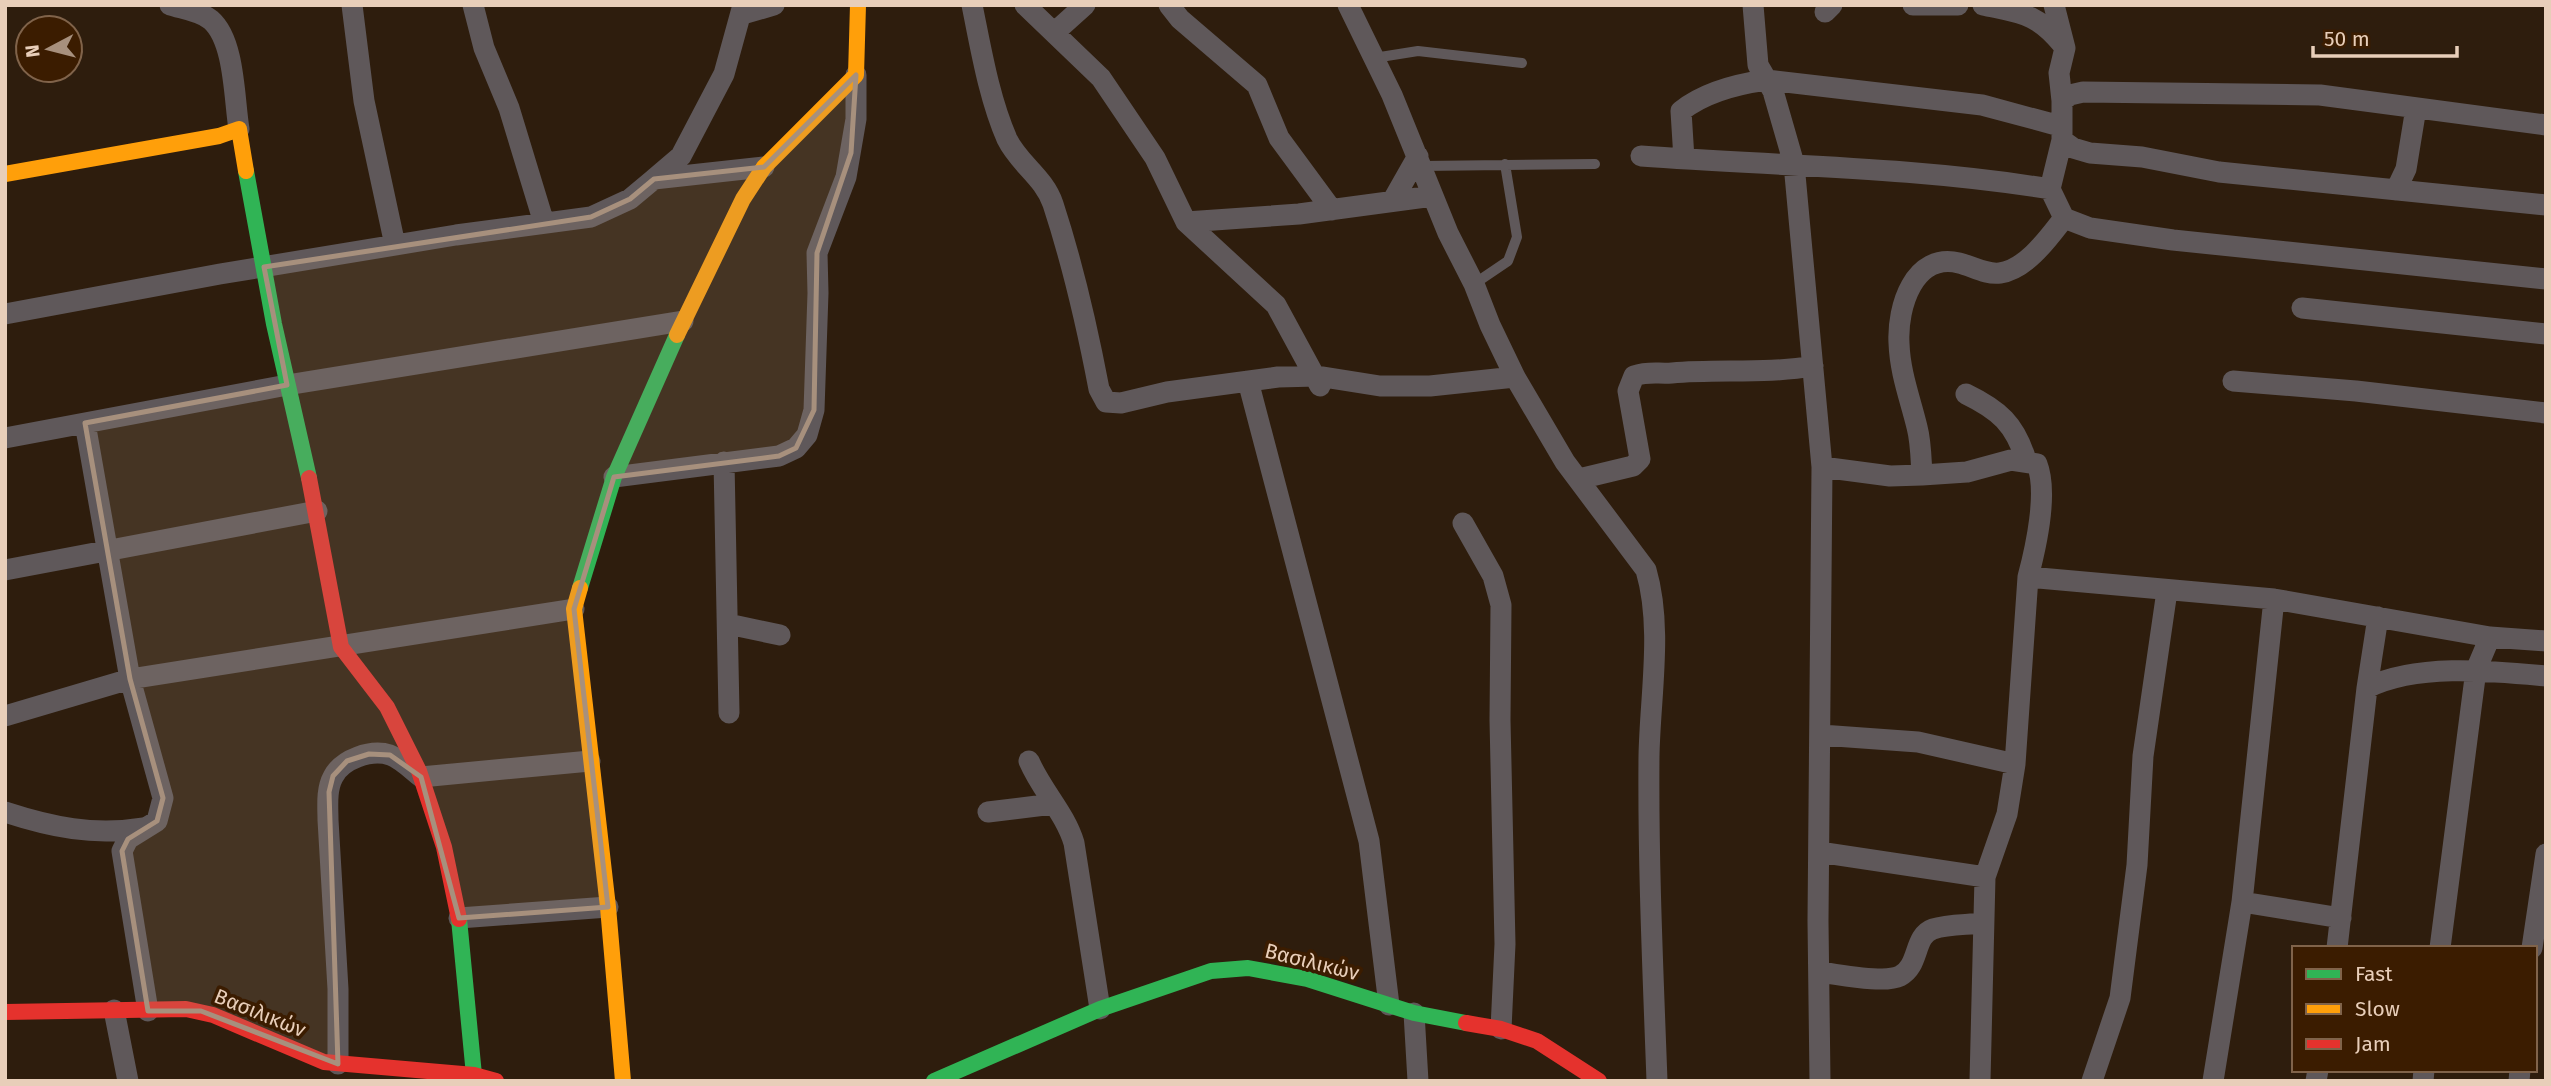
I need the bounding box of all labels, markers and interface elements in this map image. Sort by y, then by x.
north arrow [14,14,84,84]
scale bar [2313,14,2456,58]
text: 50 m [2324,26,2370,52]
text: N [20,43,45,59]
street label: Βασιλικών [1262,938,1362,986]
legend [2292,946,2537,1072]
text: Fast [2355,961,2393,987]
street label: Βασιλικών [210,983,310,1043]
text: Slow [2355,996,2400,1022]
text: Jam [2355,1031,2391,1057]

